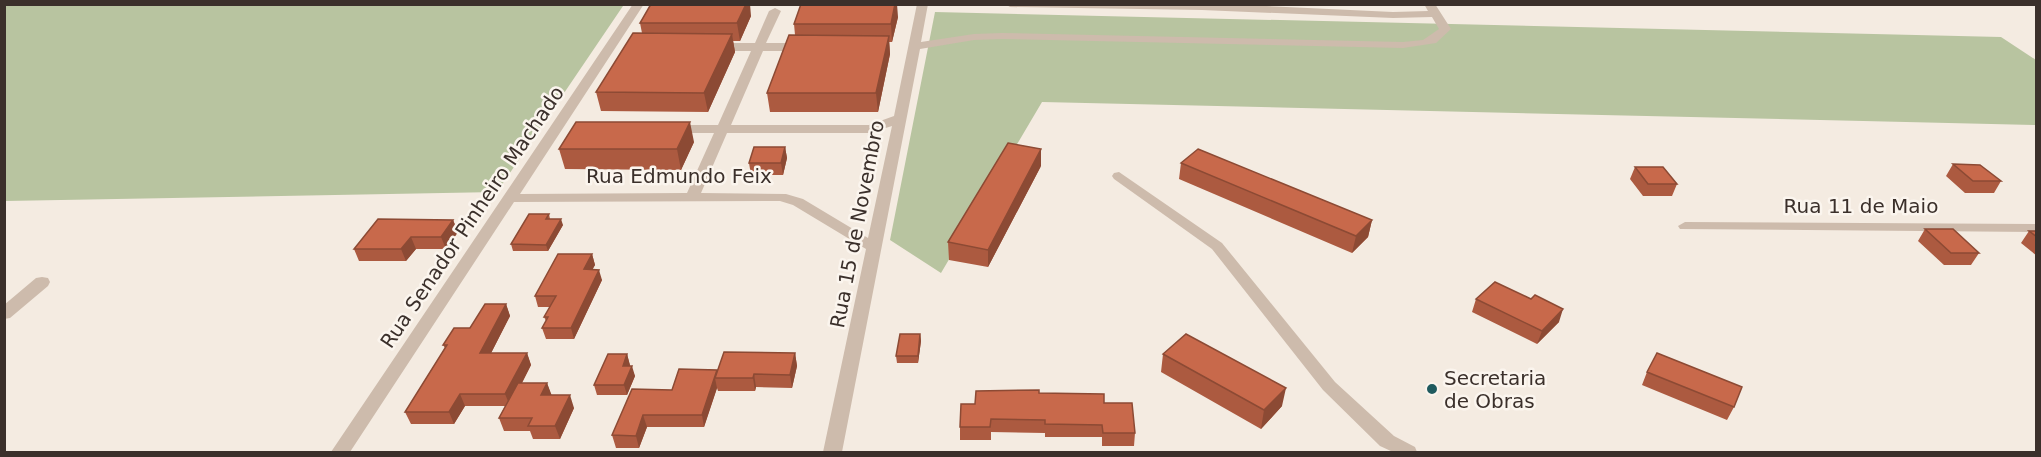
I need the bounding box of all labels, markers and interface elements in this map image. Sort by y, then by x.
street label: Rua Senador Pinheiro Machado [375,81,569,353]
street label: Rua 15 de Novembro [825,118,889,330]
street label: Rua Edmundo Feix [586,164,772,188]
street label: Rua 11 de Maio [1784,194,1938,218]
place label: Secretaria de Obras [1444,366,1546,413]
marker: Secretaria de Obras [1425,382,1439,396]

